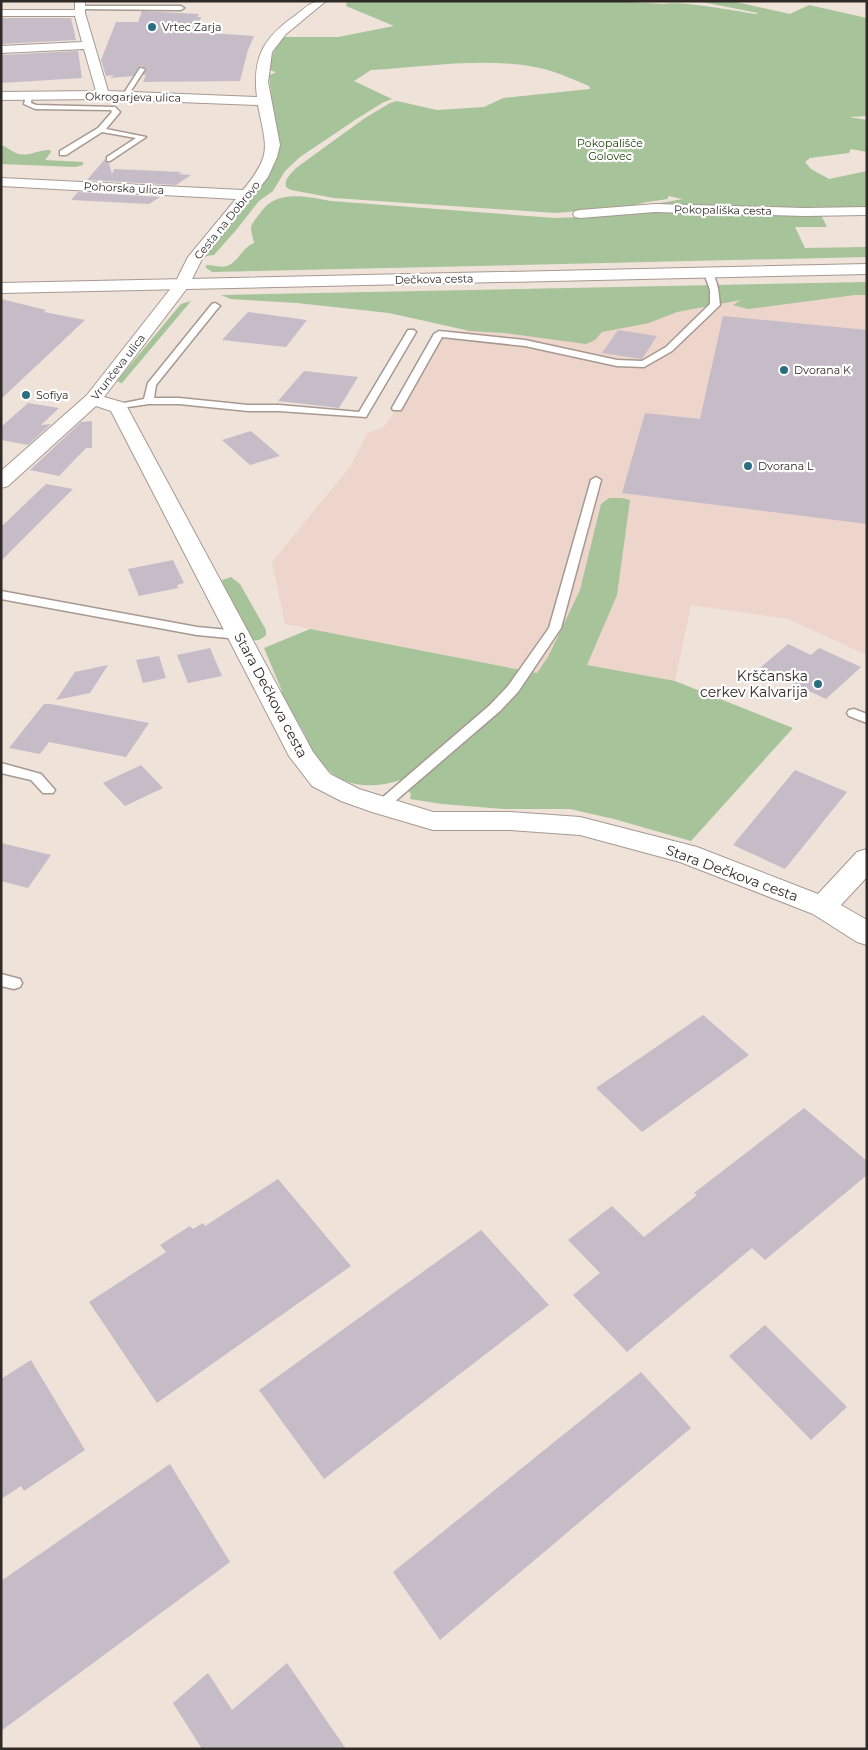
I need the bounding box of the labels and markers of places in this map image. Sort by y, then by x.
place label: Vrtec Zarja [162,20,221,34]
marker: Vrtec Zarja [146,21,158,33]
place label: Dvorana K [794,363,851,377]
marker: Dvorana K [778,364,790,376]
place label: Sofiya [36,388,69,402]
marker: Sofiya [20,389,32,401]
place label: Dvorana L [758,459,814,473]
marker: Dvorana L [742,460,754,472]
place label: Krščanska cerkev Kalvarija [700,667,808,701]
marker: Krščanska cerkev Kalvarija [812,678,824,690]

